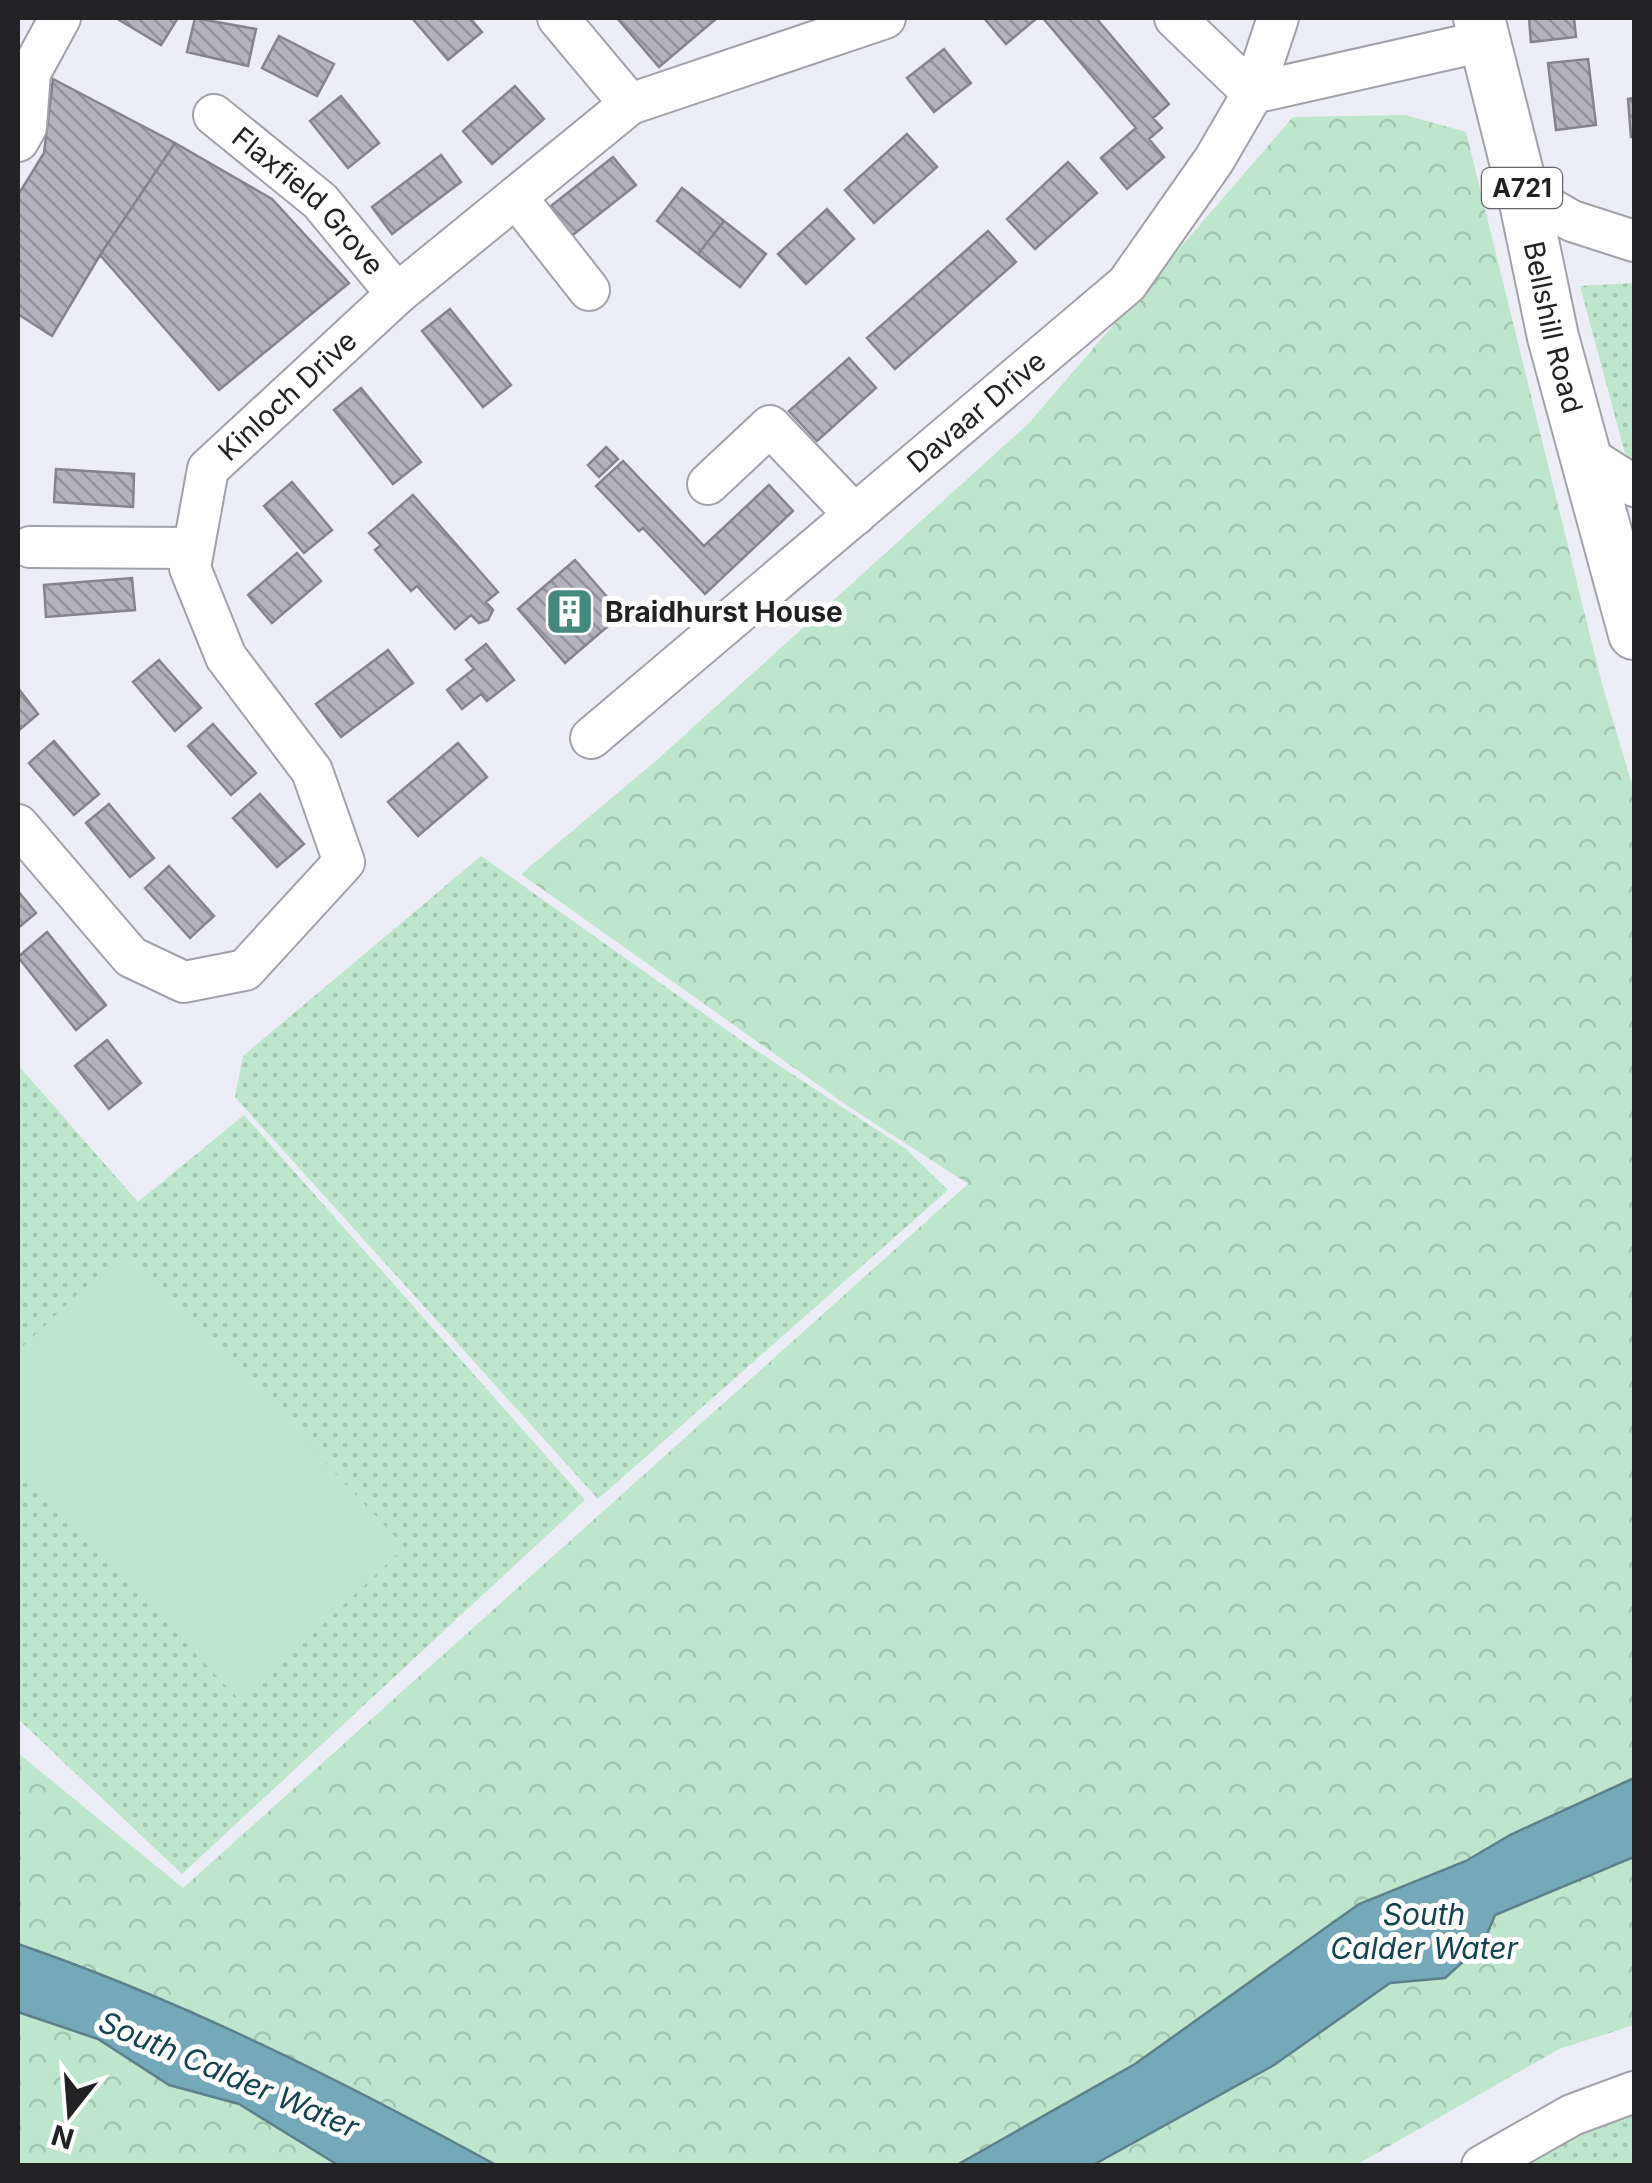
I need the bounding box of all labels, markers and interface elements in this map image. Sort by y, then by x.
street label: Flaxfield Grove [225,120,391,282]
road number: A721 [1482,168,1562,208]
street label: Bellshill Road [1517,238,1590,417]
street label: Kinloch Drive [211,323,363,468]
street label: Davaar Drive [900,344,1052,480]
building icon: Braidhurst House [544,586,596,638]
place label: Braidhurst House [605,595,843,629]
water label: South Calder Water [1330,1896,1518,1966]
water label: South Calder Water [94,2003,365,2145]
north arrow [20,2063,120,2163]
text: N [48,2118,78,2156]

